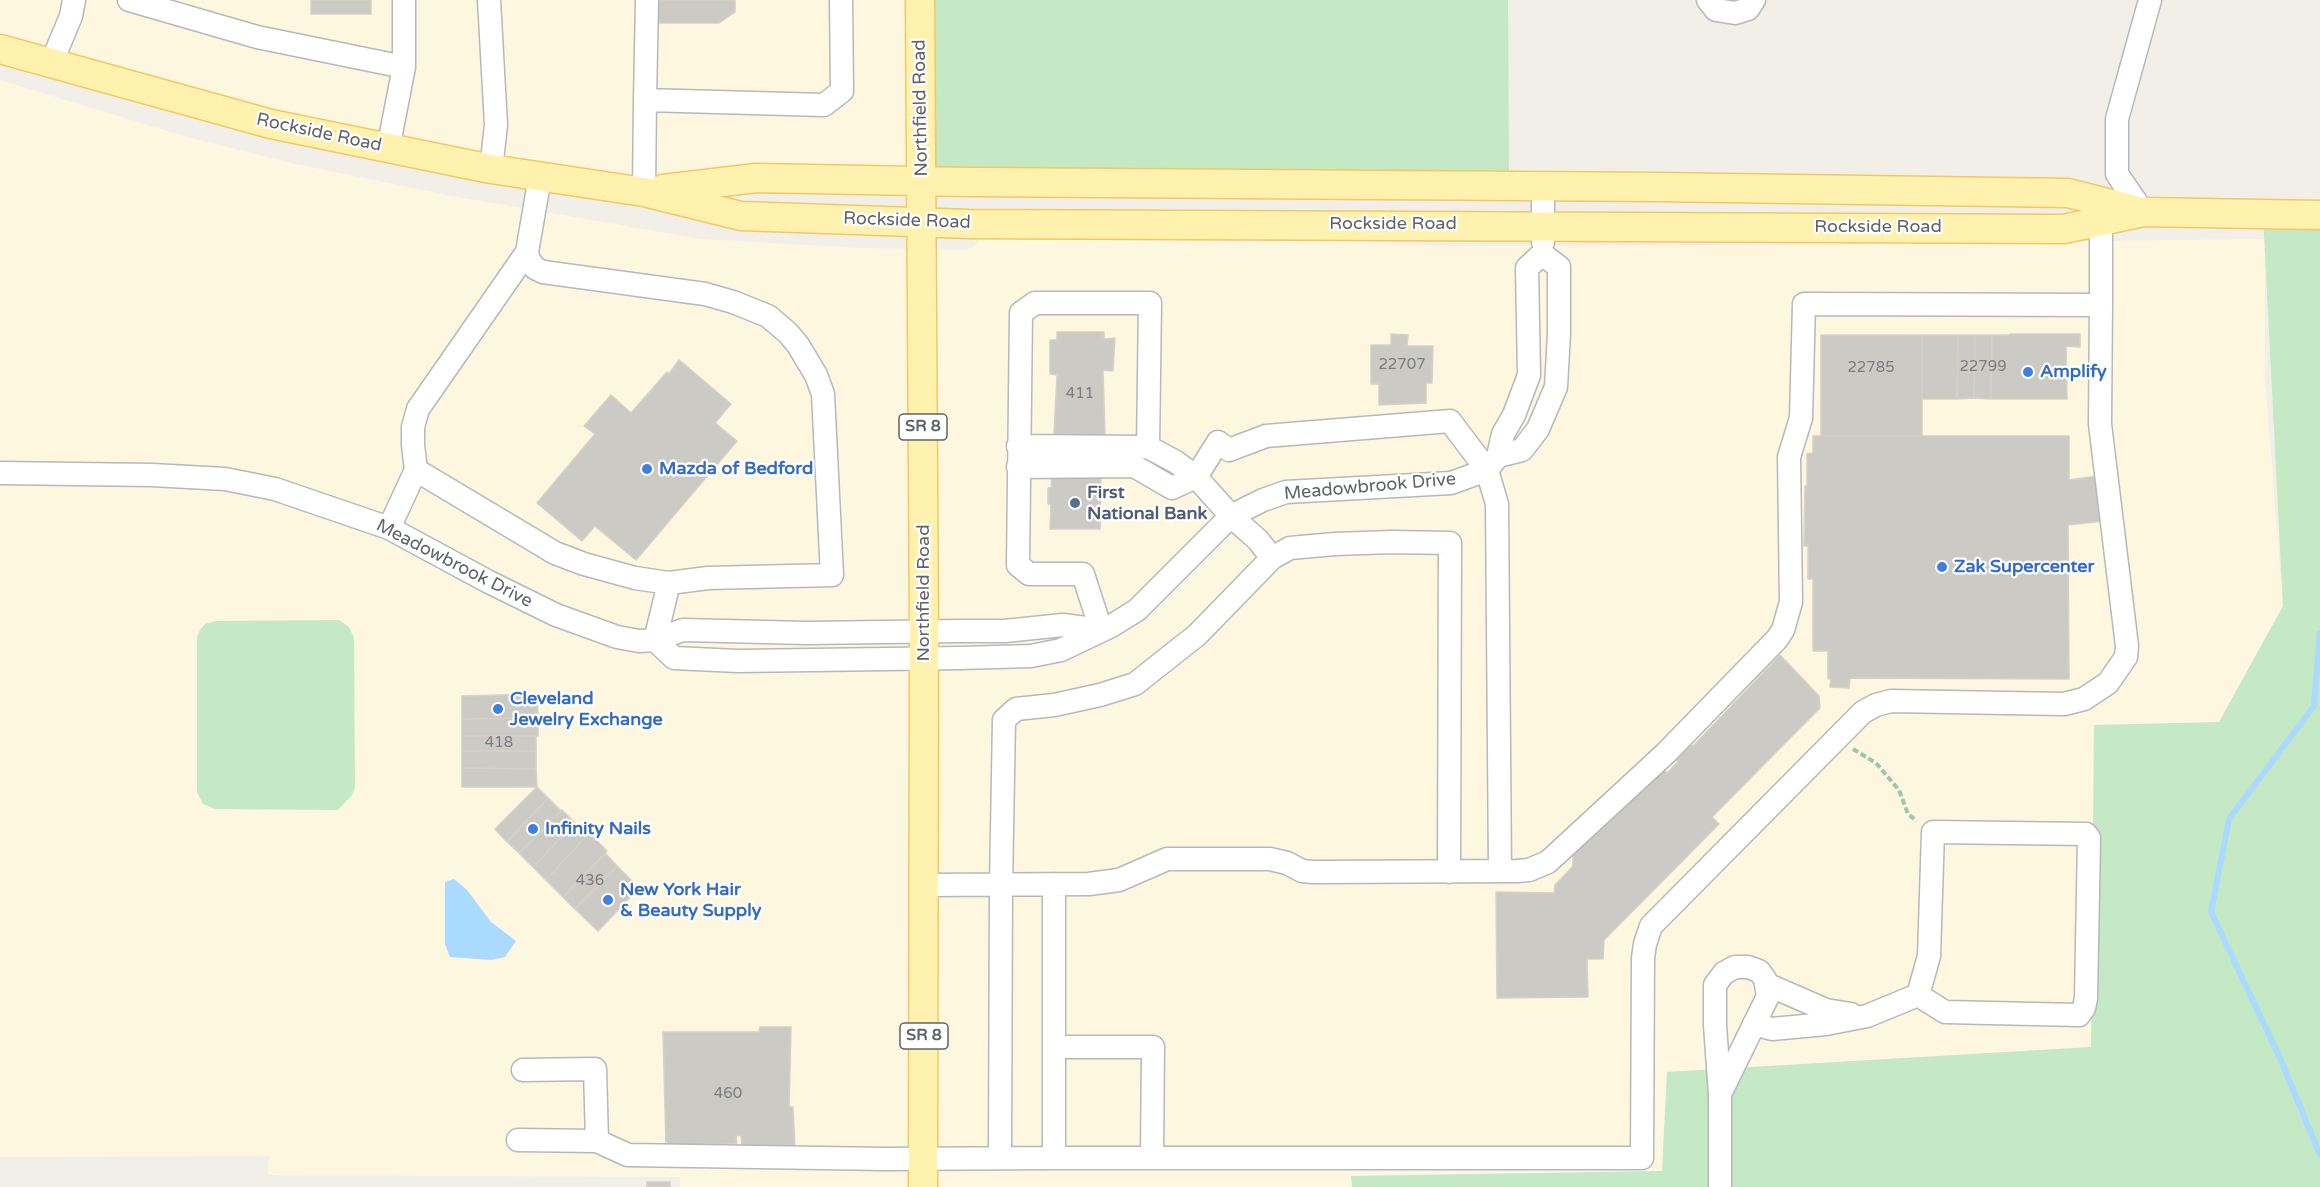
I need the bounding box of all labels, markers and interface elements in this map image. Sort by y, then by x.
street label: Northfield Road [909,39,933,177]
street label: Rockside Road [254,109,384,157]
street label: Rockside Road [843,208,971,234]
street label: Rockside Road [1329,213,1457,235]
street label: Rockside Road [1814,216,1942,238]
house number: 22707 [1378,356,1426,374]
house number: 22799 [1959,358,2007,376]
house number: 22785 [1847,359,1895,377]
place label: Amplify [2040,361,2107,383]
marker: Amplify [2021,365,2035,379]
house number: 411 [1066,385,1094,403]
road number: SR 8 [899,414,947,440]
place label: Mazda of Bedford [659,458,813,480]
marker: Mazda of Bedford [640,462,654,476]
street label: Meadowbrook Drive [1283,469,1457,505]
place label: First National Bank [1087,482,1207,524]
marker: First National Bank [1068,496,1082,510]
street label: Meadowbrook Drive [372,515,536,613]
street label: Northfield Road [913,524,935,662]
place label: Zak Supercenter [1954,556,2094,578]
marker: Zak Supercenter [1935,560,1949,574]
place label: Cleveland Jewelry Exchange [510,688,663,730]
marker: Cleveland Jewelry Exchange [491,702,505,716]
house number: 418 [485,734,513,752]
place label: Infinity Nails [545,818,651,840]
marker: Infinity Nails [526,822,540,836]
house number: 436 [576,872,604,890]
place label: New York Hair & Beauty Supply [620,879,761,922]
marker: New York Hair & Beauty Supply [601,893,615,907]
road number: SR 8 [900,1023,948,1049]
house number: 460 [714,1085,742,1103]

